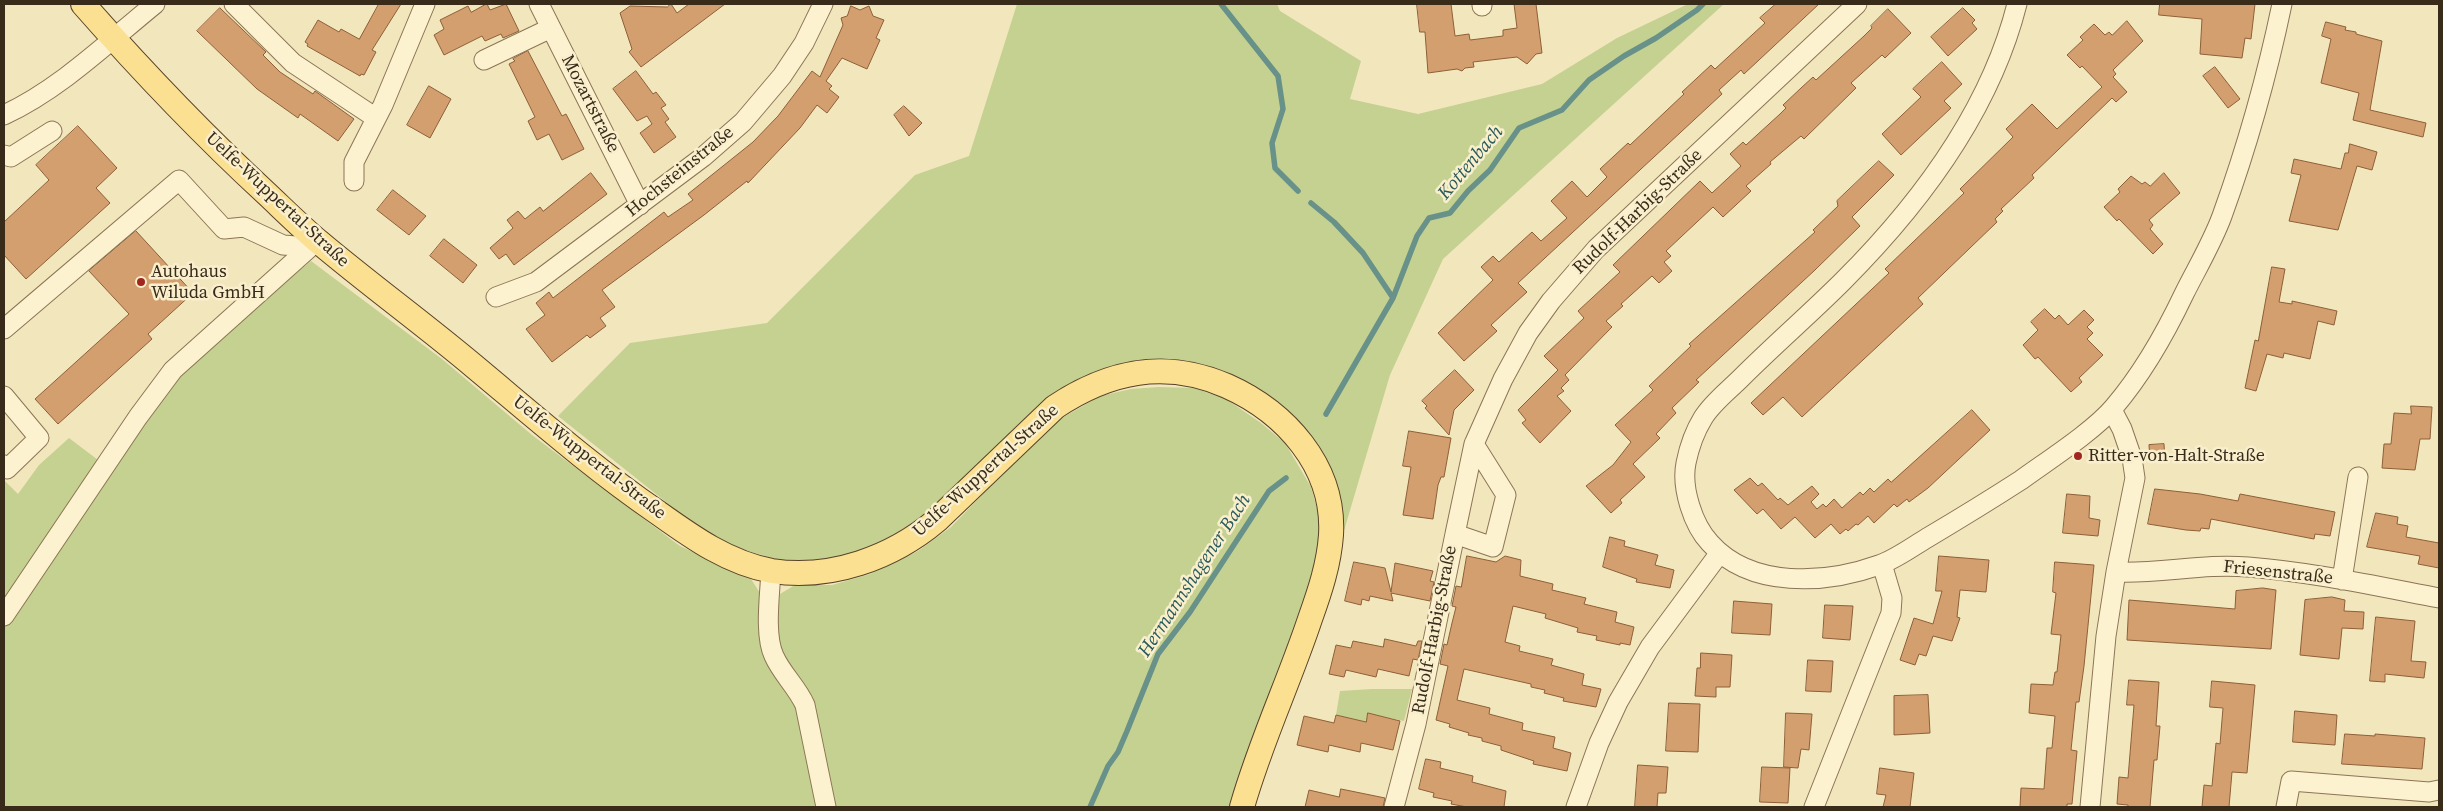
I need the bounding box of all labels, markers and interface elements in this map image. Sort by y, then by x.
street label: Mozartstraße [556,51,624,157]
water label: Kottenbach [1433,121,1509,205]
street label: Hochsteinstraße [622,122,738,222]
street label: Uelfe-Wuppertal-Straße [201,128,353,272]
street label: Rudolf-Harbig-Straße [1569,145,1707,279]
place label: Autohaus Wiluda GmbH [151,261,265,304]
marker: Autohaus Wiluda GmbH [135,276,147,288]
street label: Uelfe-Wuppertal-Straße [508,391,670,525]
street label: Uelfe-Wuppertal-Straße [909,400,1063,542]
place label: Ritter-von-Halt-Straße [2088,445,2265,467]
marker: Ritter-von-Halt-Straße [2072,450,2084,462]
water label: Hermannshagener Bach [1134,490,1256,662]
street label: Rudolf-Harbig-Straße [1408,544,1462,716]
street label: Friesenstraße [2222,557,2334,589]

